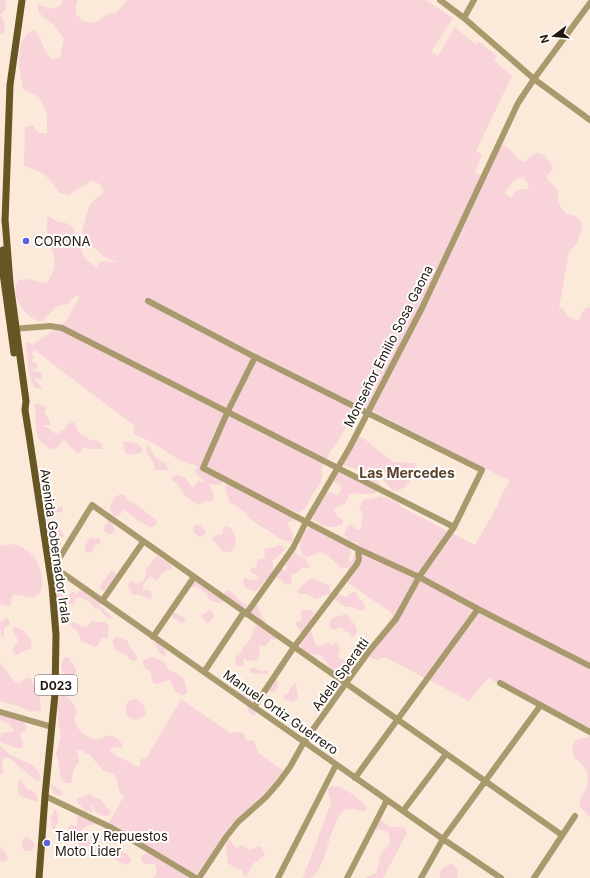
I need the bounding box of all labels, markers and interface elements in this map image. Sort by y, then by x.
north arrow [534,16,574,56]
text: N [537,33,552,45]
place label: CORONA [34,233,91,249]
marker: CORONA [21,236,31,246]
street label: Monseñor Emilio Sosa Gaona [340,262,436,430]
district label: Las Mercedes [359,464,455,481]
street label: Avenida Gobernador Irala [37,468,75,624]
street label: Adela Speratti [308,634,372,714]
street label: Manuel Ortiz Guerrero [220,666,342,758]
road number: D023 [35,675,77,695]
place label: Taller y Repuestos Moto Lider [55,828,168,859]
marker: Taller y Repuestos Moto Lider [42,838,52,848]

